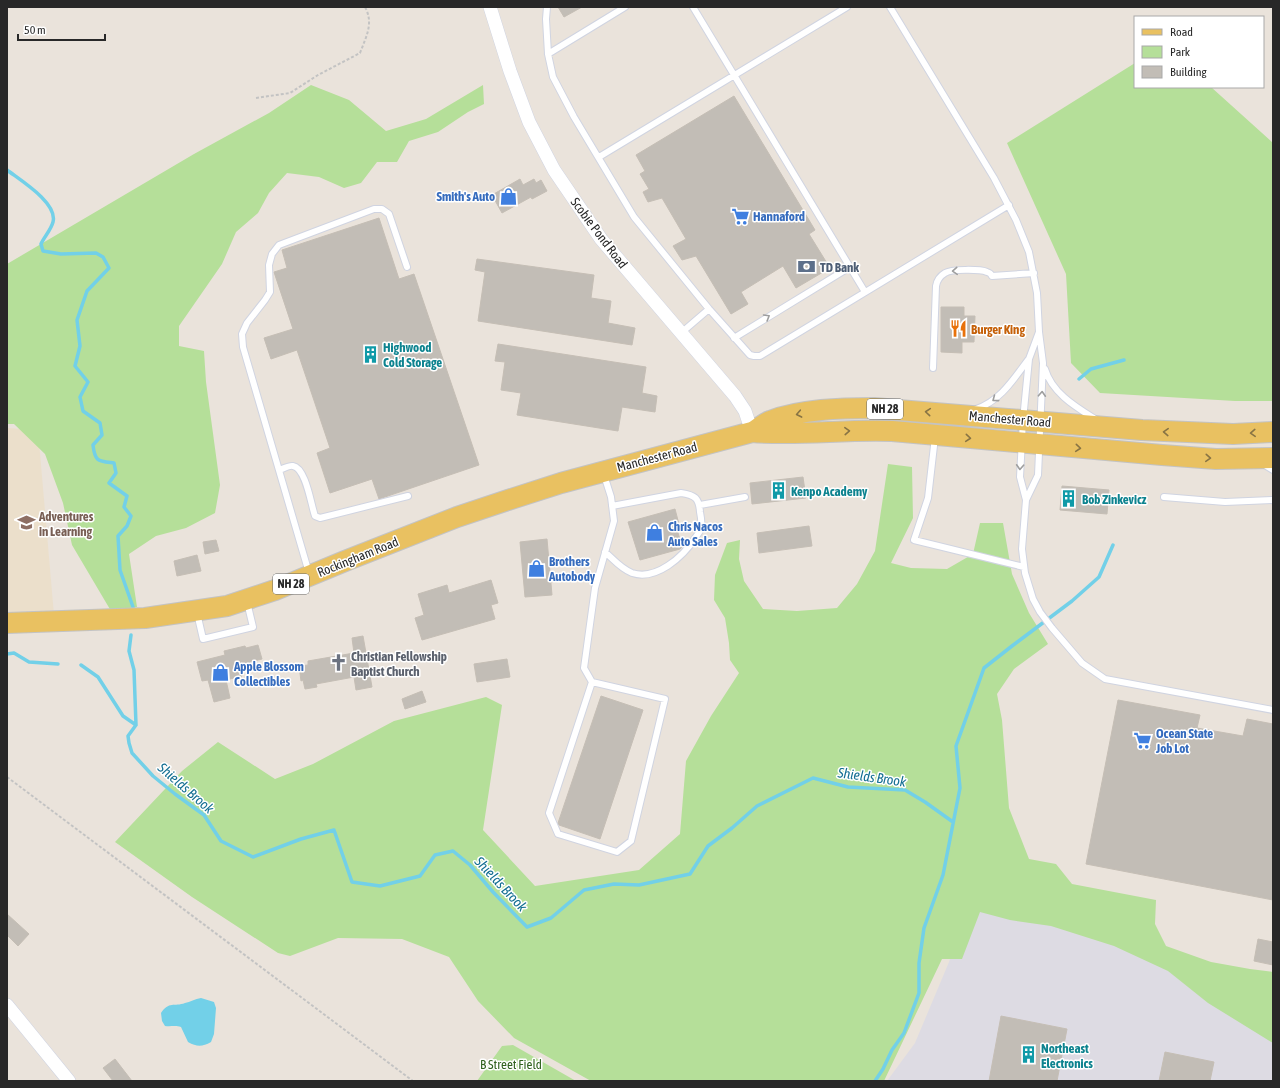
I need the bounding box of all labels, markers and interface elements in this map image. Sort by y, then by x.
scale bar [18,16,105,42]
legend [1134,16,1264,88]
text: 50 m [24,23,46,37]
text: Road [1170,25,1193,39]
text: Park [1170,45,1191,59]
text: Building [1170,65,1208,79]
shop icon: Smith's Auto [498,186,518,206]
place label: Smith's Auto [437,189,495,204]
street label: Scobie Pond Road [568,195,630,271]
supermarket icon: Hannaford [730,206,750,226]
place label: Hannaford [753,209,805,224]
bank icon: TD Bank [797,257,817,277]
place label: TD Bank [820,260,859,275]
one-way arrow [952,266,958,275]
one-way arrow [763,315,770,322]
restaurant icon: Burger King [948,319,968,339]
place label: Burger King [971,322,1025,337]
place label: Highwood Cold Storage [383,340,442,370]
building icon: Highwood Cold Storage [360,344,380,364]
one-way arrow [1038,391,1046,397]
one-way arrow [992,395,999,402]
road number: NH 28 [867,399,903,419]
one-way arrow [925,408,931,417]
street label: Manchester Road [968,408,1052,430]
one-way arrow [796,409,802,418]
one-way arrow [844,426,850,435]
one-way arrow [1163,427,1169,436]
one-way arrow [1250,429,1256,437]
one-way arrow [965,433,971,442]
street label: Manchester Road [615,439,699,475]
one-way arrow [1075,443,1082,452]
one-way arrow [1205,454,1211,463]
one-way arrow [1016,464,1025,470]
building icon: Kenpo Academy [768,481,788,501]
place label: Kenpo Academy [791,484,868,499]
building icon: Bob Zinkevicz [1059,489,1079,509]
place label: Bob Zinkevicz [1082,492,1147,507]
place label: Adventures in Learning [38,509,94,539]
school or university icon: Adventures in Learning [16,513,36,533]
place label: Chris Nacos Auto Sales [667,519,723,549]
shop icon: Chris Nacos Auto Sales [645,523,665,543]
street label: Rockingham Road [315,534,401,580]
place label: Brothers Autobody [548,554,596,584]
shop icon: Brothers Autobody [526,558,546,578]
road number: NH 28 [273,574,309,594]
place label: Christian Fellowship Baptist Church [351,649,447,679]
church icon: Christian Fellowship Baptist Church [328,653,348,673]
place label: Apple Blossom Collectibles [233,659,304,689]
shop icon: Apple Blossom Collectibles [211,663,231,683]
place label: Ocean State Job Lot [1155,726,1213,756]
supermarket icon: Ocean State Job Lot [1133,730,1153,750]
water label: Shields Brook [154,759,218,817]
water label: Shields Brook [836,764,908,790]
water label: Shields Brook [471,853,531,915]
place label: Northeast Electronics [1041,1041,1093,1071]
building icon: Northeast Electronics [1018,1045,1038,1065]
park label: B Street Field [480,1057,542,1072]

